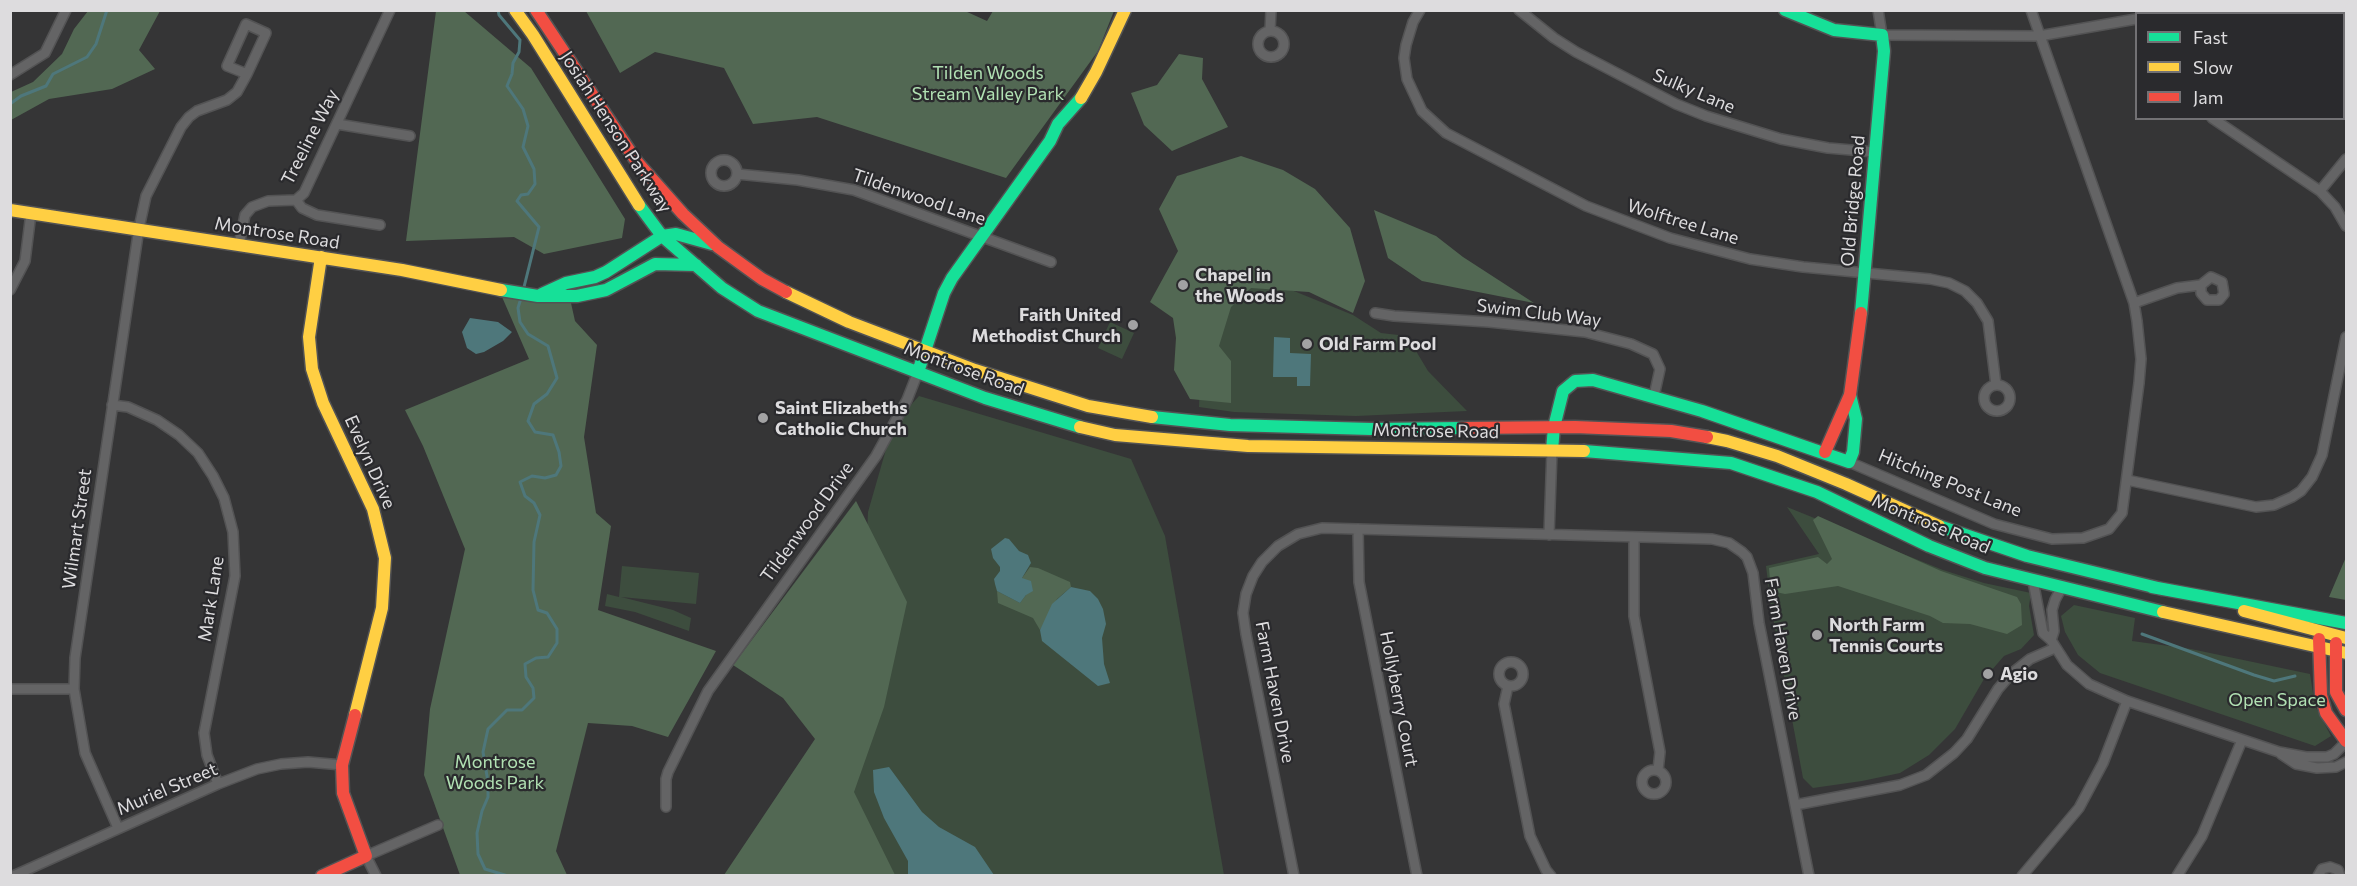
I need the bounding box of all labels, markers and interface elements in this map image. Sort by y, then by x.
legend [2135,12,2345,120]
text: Fast [2193,26,2228,48]
street label: Josiah Henson Parkway [556,47,676,217]
text: Slow [2193,56,2233,78]
park label: Tilden Woods Stream Valley Park [912,62,1064,104]
street label: Sulky Lane [1650,64,1738,118]
street label: Treeline Way [277,86,343,188]
text: Jam [2193,86,2223,108]
street label: Old Bridge Road [1837,135,1869,267]
street label: Tildenwood Lane [849,164,989,230]
street label: Wolftree Lane [1624,195,1742,249]
street label: Montrose Road [213,212,341,254]
place label: Chapel in the Woods [1195,264,1284,306]
marker: Chapel in the Woods [1176,278,1190,292]
street label: Swim Club Way [1475,295,1603,331]
place label: Faith United Methodist Church [971,304,1121,346]
marker: Faith United Methodist Church [1126,318,1140,332]
place label: Old Farm Pool [1319,333,1436,355]
street label: Montrose Road [901,337,1027,401]
marker: Old Farm Pool [1300,337,1314,351]
place label: Saint Elizabeths Catholic Church [775,397,908,440]
marker: Saint Elizabeths Catholic Church [756,411,770,425]
street label: Evelyn Drive [340,412,400,512]
street label: Montrose Road [1373,419,1499,443]
street label: Hitching Post Lane [1875,444,2025,522]
street label: Tildenwood Drive [756,458,858,586]
street label: Wilmart Street [58,467,96,591]
street label: Montrose Road [1869,489,1993,559]
street label: Mark Lane [194,555,228,643]
street label: Farm Haven Drive [1760,576,1806,722]
place label: North Farm Tennis Courts [1829,614,1943,656]
street label: Farm Haven Drive [1251,619,1299,765]
marker: North Farm Tennis Courts [1810,628,1824,642]
street label: Hollyberry Court [1375,629,1423,769]
place label: Agio [2000,663,2038,685]
marker: Agio [1981,667,1995,681]
park label: Open Space [2228,689,2326,711]
park label: Montrose Woods Park [446,751,544,794]
street label: Muriel Street [113,758,221,820]

